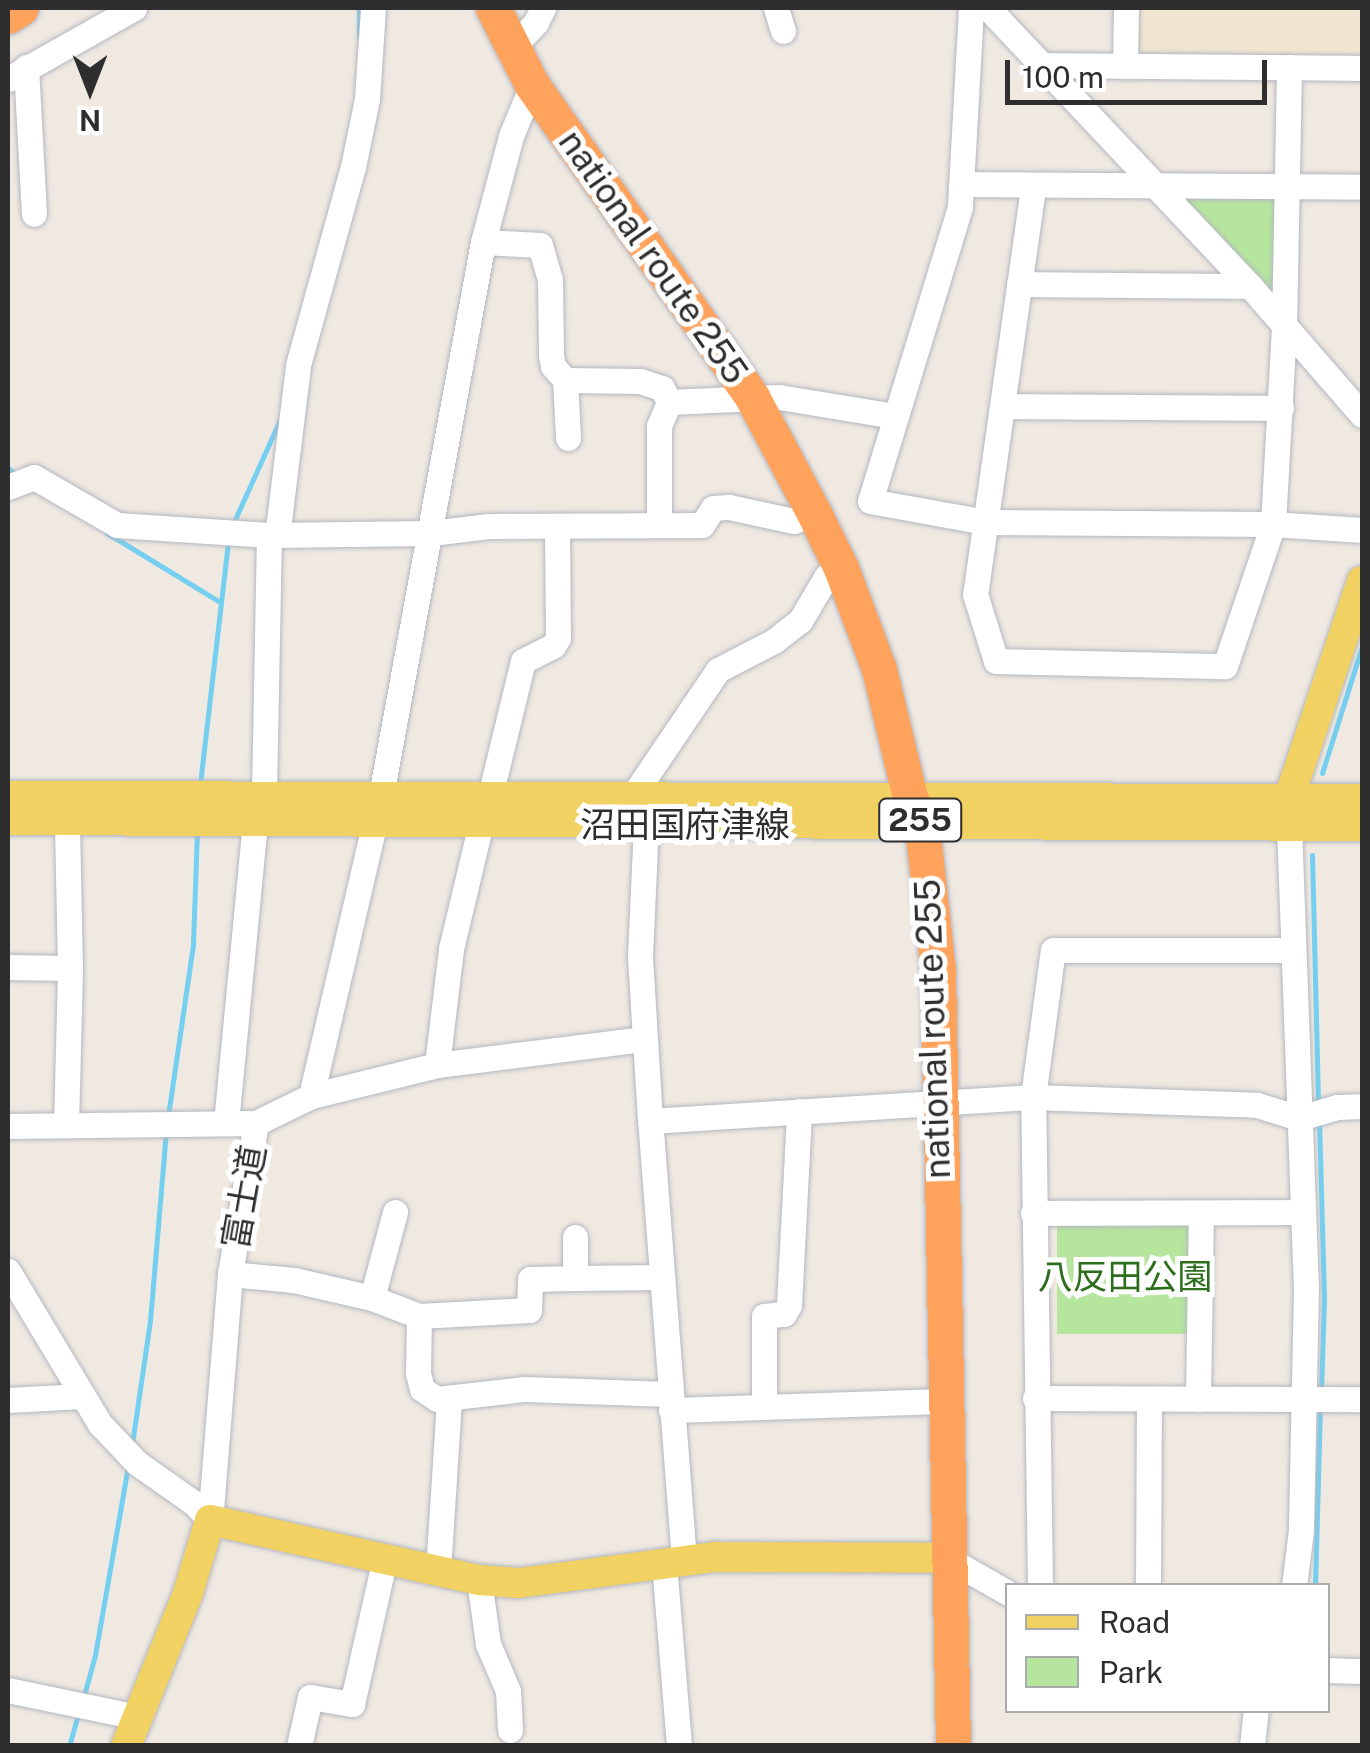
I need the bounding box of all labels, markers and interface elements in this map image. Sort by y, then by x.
north arrow [40,40,140,140]
scale bar [1010,40,1272,102]
text: 100 m [1022,59,1104,95]
text: N [79,104,101,137]
street label: national route 255 [550,122,756,392]
road number: 255 [878,793,962,847]
street label: 沼田国府津線 [580,804,790,846]
street label: national route 255 [907,878,959,1180]
street label: 富士道 [214,1142,274,1252]
park label: 八反田公園 [1038,1256,1212,1298]
legend [1005,1583,1330,1713]
text: Road [1099,1604,1170,1640]
text: Park [1099,1654,1163,1690]

